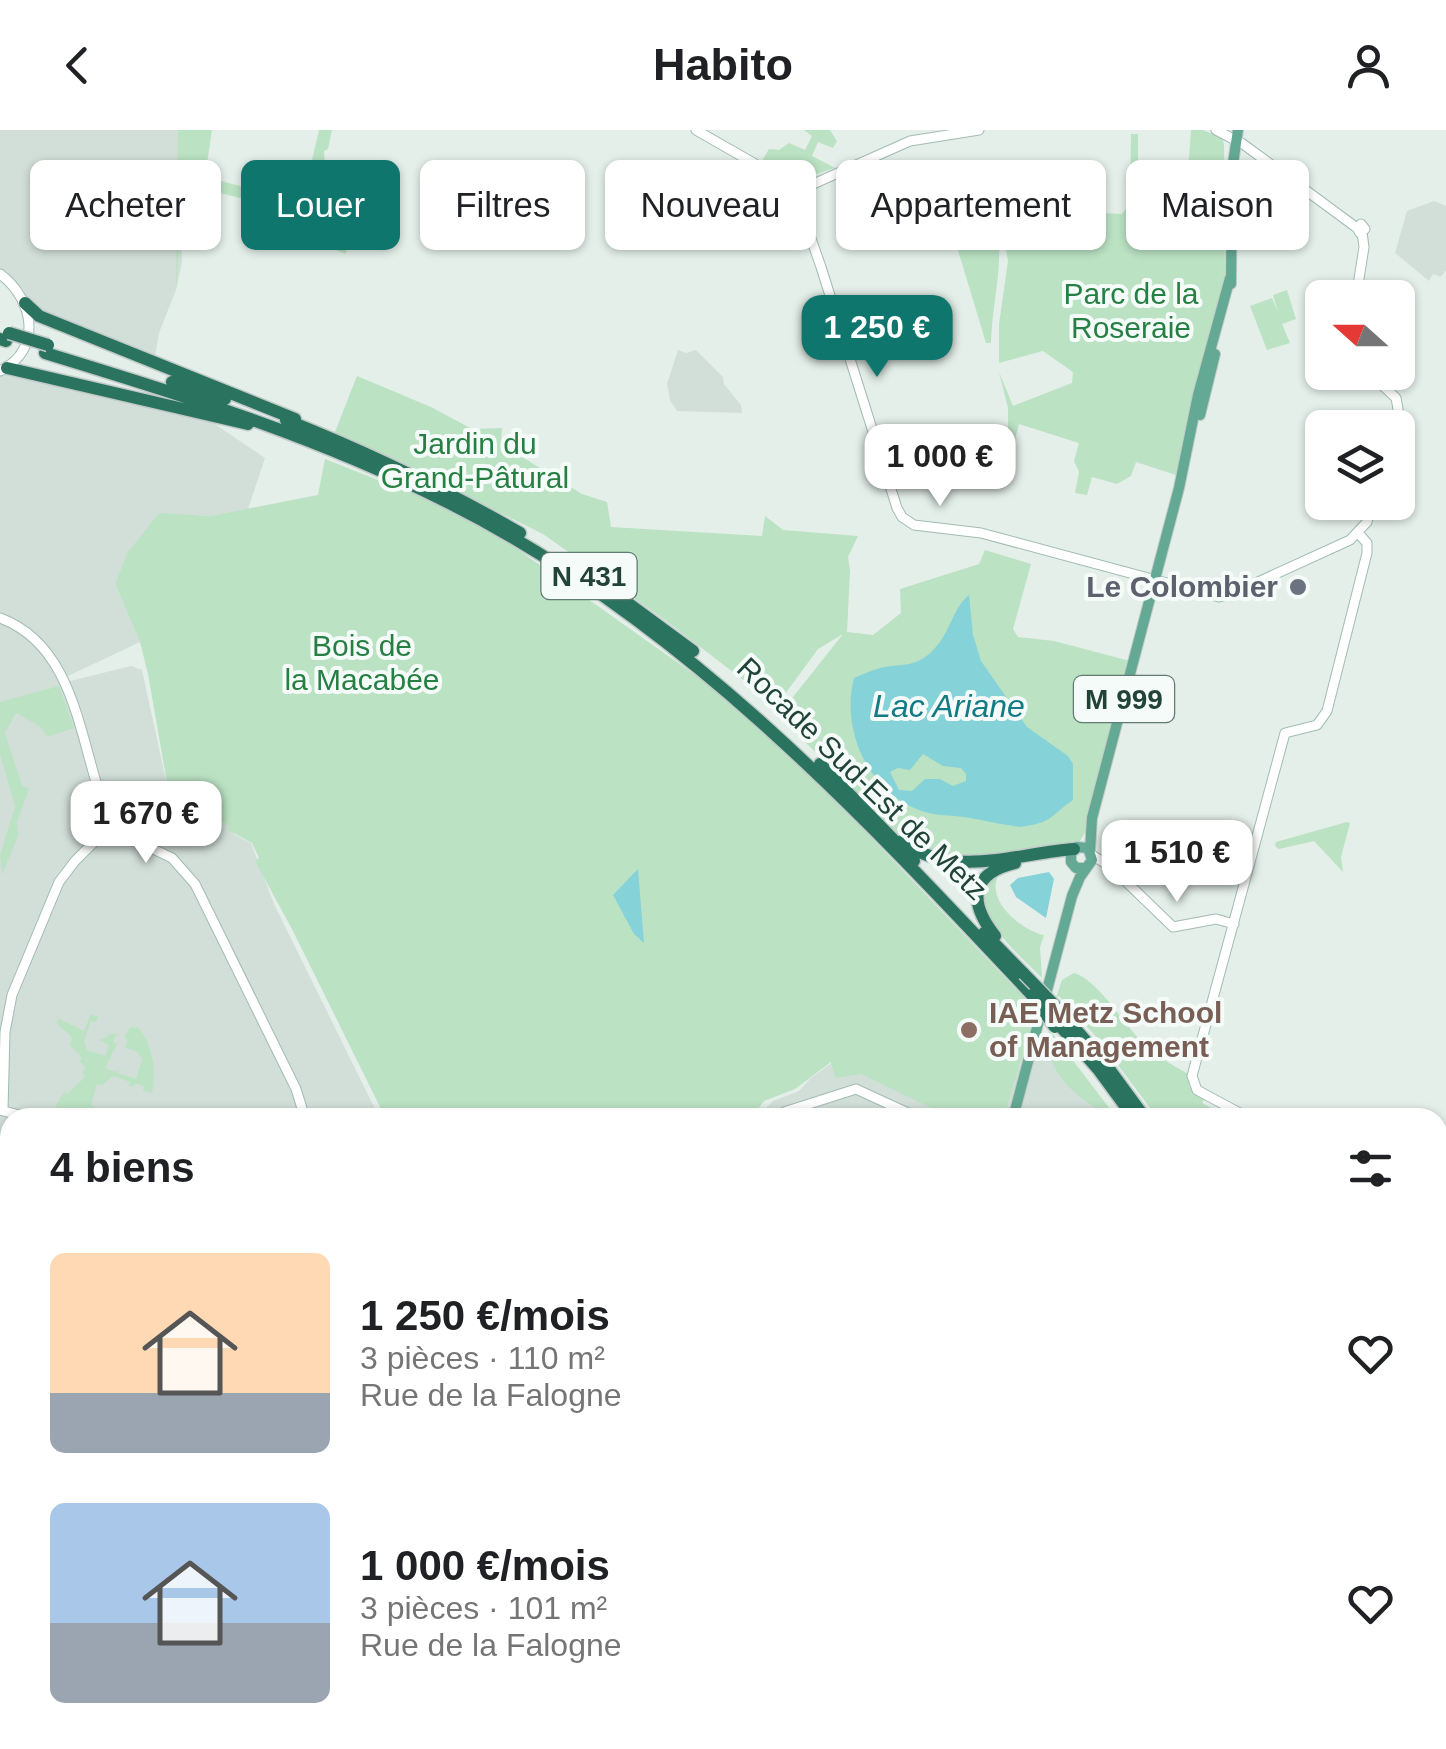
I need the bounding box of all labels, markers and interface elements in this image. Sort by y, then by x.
icon: back [50,38,105,93]
icon: person [1341,38,1396,93]
text: Habito [653,39,793,90]
chip: Acheter [30,160,221,250]
chip: Louer [241,160,400,250]
chip: Filtres [420,160,585,250]
chip: Nouveau [605,160,816,250]
chip: Appartement [836,160,1106,250]
chip: Maison [1126,160,1309,250]
park label: Parc de la Roseraie [1063,277,1199,344]
north arrow [1305,280,1415,390]
map controls [1305,280,1415,520]
pin: 1 250 € [785,295,969,380]
text: 1 250 € [824,309,930,345]
button: layers [1305,410,1415,520]
pin: 1 000 € [848,424,1032,509]
park label: Jardin du Grand-Pâtural [381,427,569,494]
text: 1 000 € [887,438,993,474]
road number: N 431 [542,553,636,599]
place label: Le Colombier [1086,570,1278,603]
marker: Le Colombier [1287,576,1309,598]
park label: Bois de la Macabée [284,629,440,696]
street label: Rocade Sud-Est de Metz [731,651,994,906]
road number: M 999 [1074,676,1174,722]
water label: Lac Ariane [873,688,1025,724]
pin: 1 670 € [54,781,238,866]
text: 1 670 € [93,795,199,831]
pin: 1 510 € [1085,820,1269,905]
text: 1 510 € [1124,834,1230,870]
place label: IAE Metz School of Management [989,996,1222,1063]
marker: IAE Metz School of Management [958,1019,980,1041]
icon: filters [1343,1141,1398,1196]
text: 4 biens [50,1144,195,1191]
text: 1 250 €/mois [360,1292,610,1339]
icon: home [130,1293,250,1413]
icon: heart [1343,1326,1398,1381]
text: 3 pièces · 110 m² [360,1340,605,1376]
text: Rue de la Falogne [360,1377,622,1413]
text: 1 000 €/mois [360,1542,610,1589]
icon: home [130,1543,250,1663]
icon: heart [1343,1576,1398,1631]
text: 3 pièces · 101 m² [360,1590,607,1626]
text: Rue de la Falogne [360,1627,622,1663]

